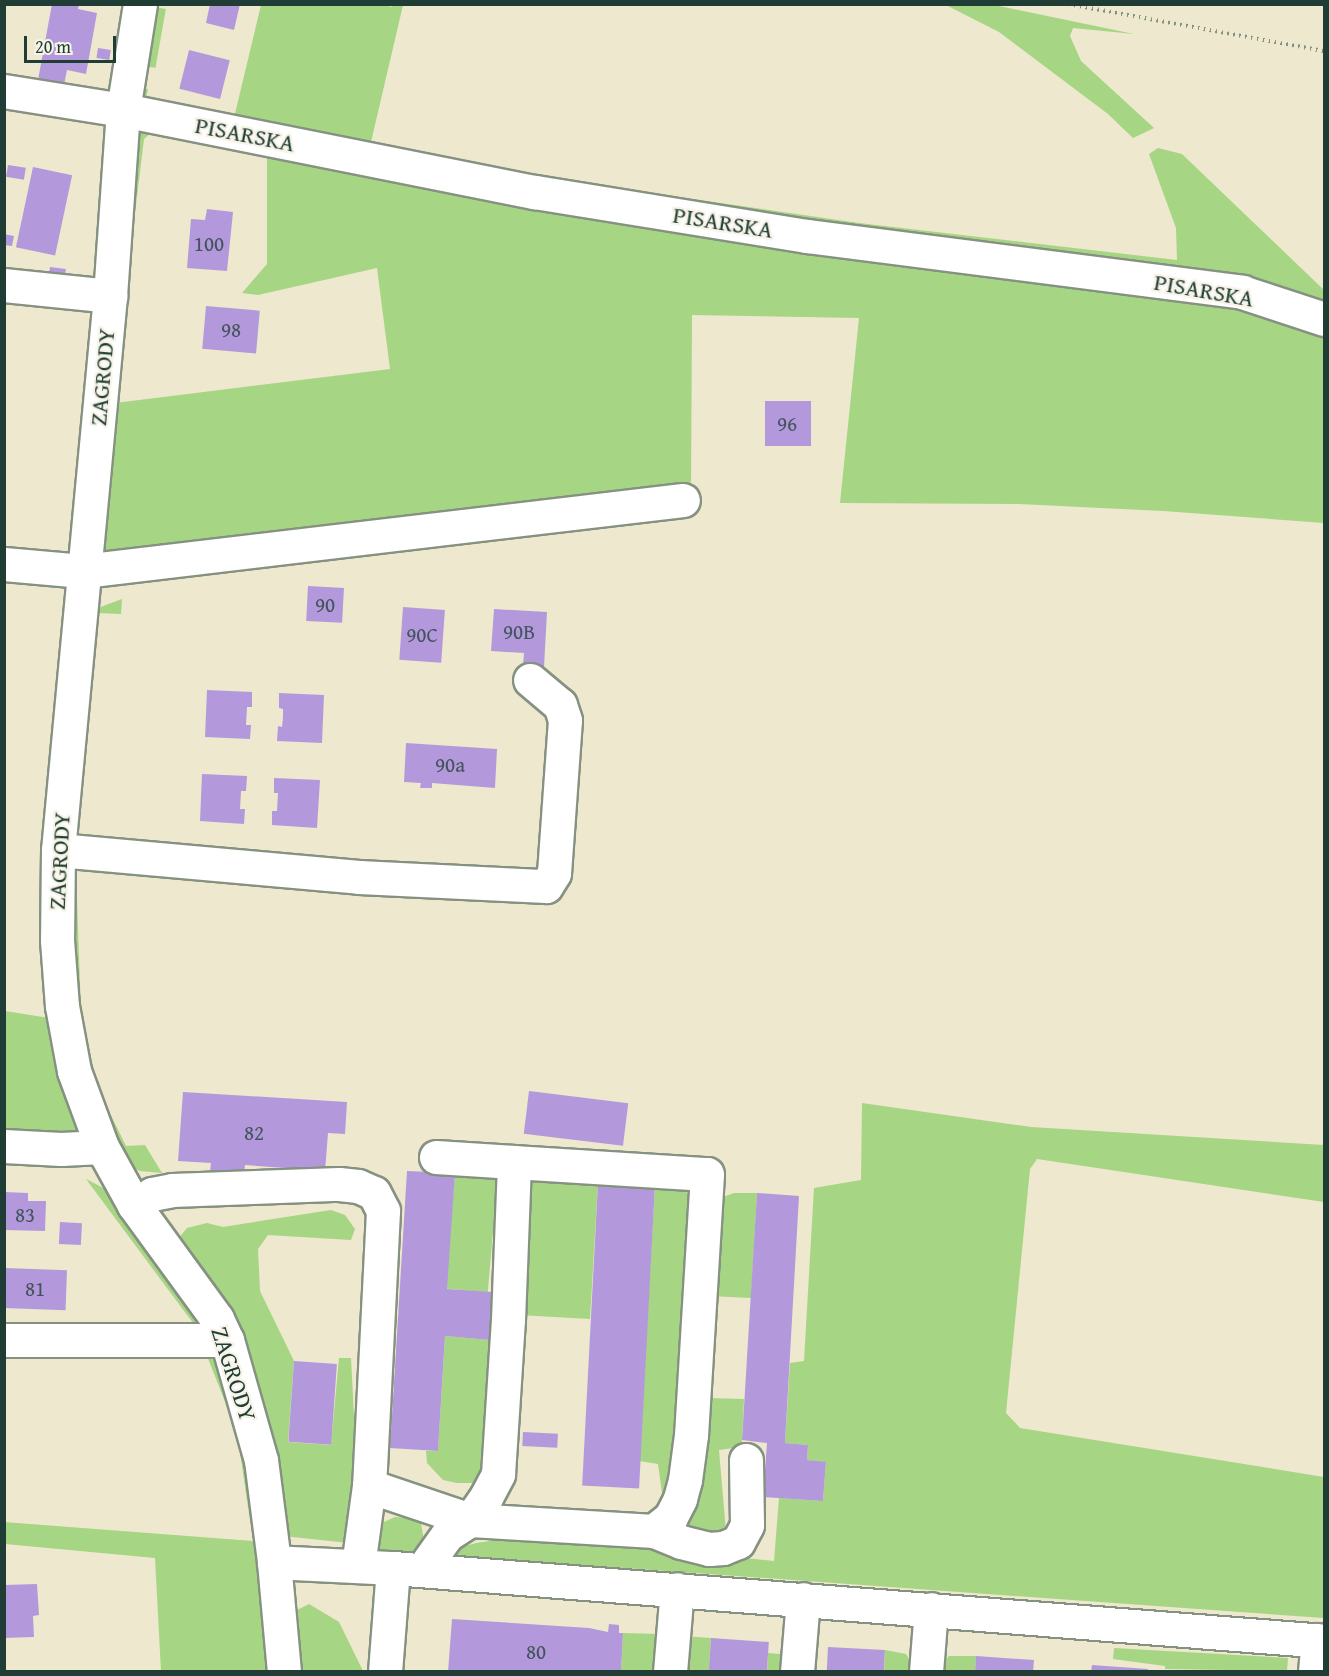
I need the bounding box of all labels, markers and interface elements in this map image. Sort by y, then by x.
scale bar [27,24,118,62]
text: 20 m [35,33,71,60]
street label: PISARSKA [193,110,297,158]
street label: PISARSKA [671,200,775,244]
house number: 100 [194,231,224,257]
street label: PISARSKA [1152,267,1256,313]
house number: 98 [221,317,241,343]
street label: ZAGRODY [83,327,121,427]
house number: 96 [777,411,797,437]
house number: 90 [315,592,335,618]
house number: 90B [503,619,535,645]
house number: 90C [406,622,438,648]
house number: 90a [435,752,465,778]
street label: ZAGRODY [42,811,76,911]
house number: 82 [244,1120,264,1146]
house number: 83 [15,1202,35,1228]
house number: 81 [25,1276,45,1302]
street label: ZAGRODY [205,1323,263,1425]
house number: 80 [526,1639,546,1665]

